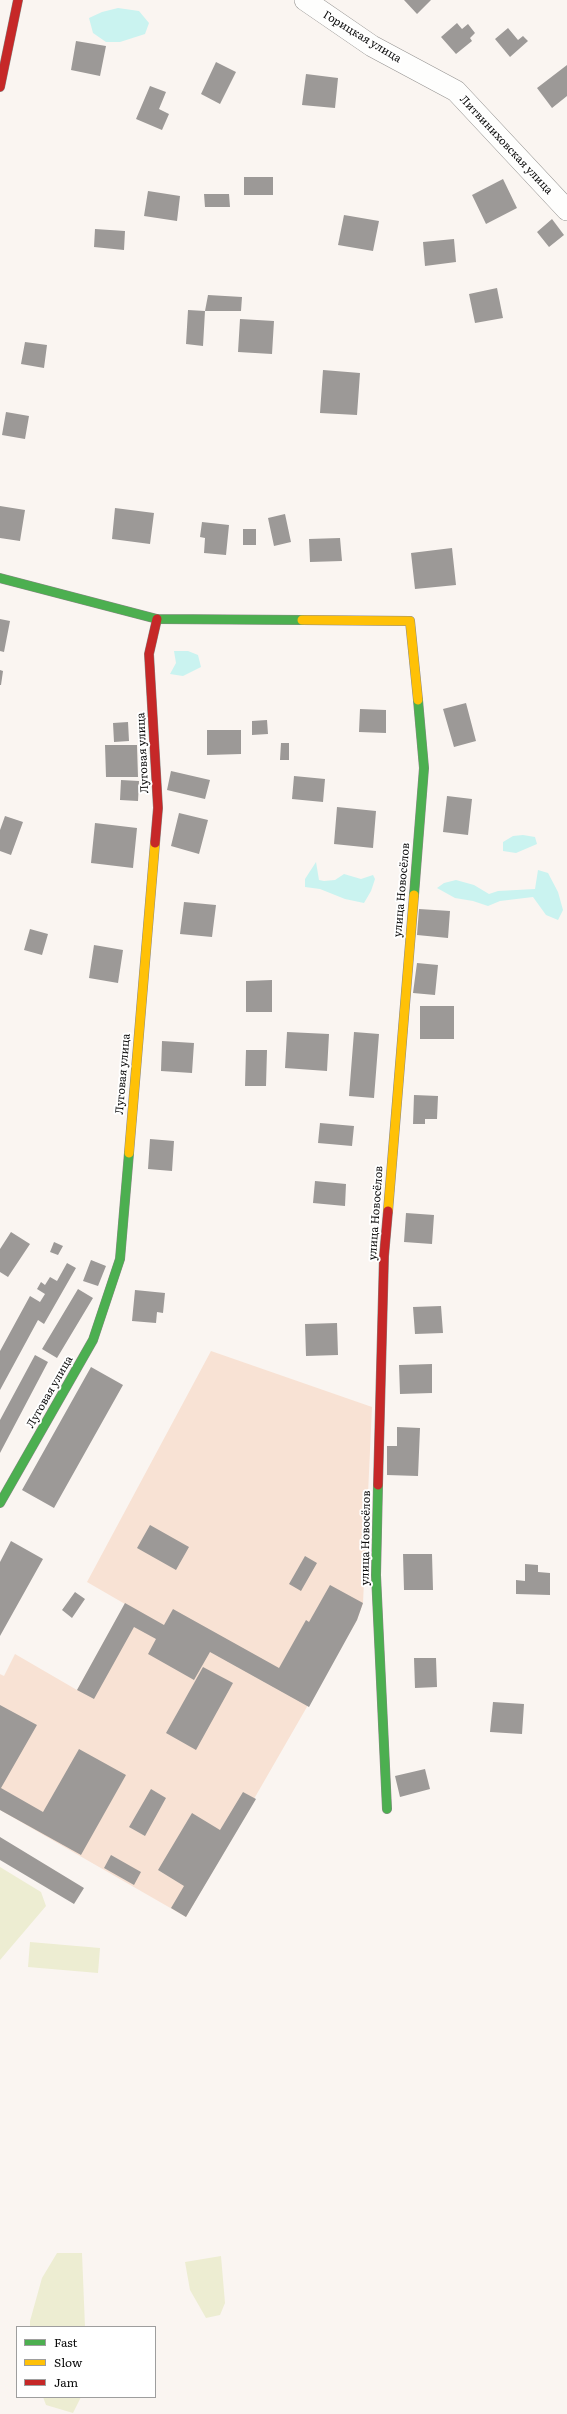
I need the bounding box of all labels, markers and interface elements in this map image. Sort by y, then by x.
street label: Горицкая улица [320,8,404,66]
street label: Литвиниховская улица [457,93,555,197]
street label: Луговая улица [134,712,152,794]
street label: улица Новосёлов [391,842,413,938]
street label: Луговая улица [113,1033,133,1115]
street label: улица Новосёлов [366,1165,386,1261]
street label: Луговая улица [24,1354,76,1430]
street label: улица Новосёлов [359,1491,373,1585]
legend [16,2326,156,2398]
text: Fast [54,2333,77,2351]
text: Slow [54,2353,82,2371]
text: Jam [54,2373,78,2391]

